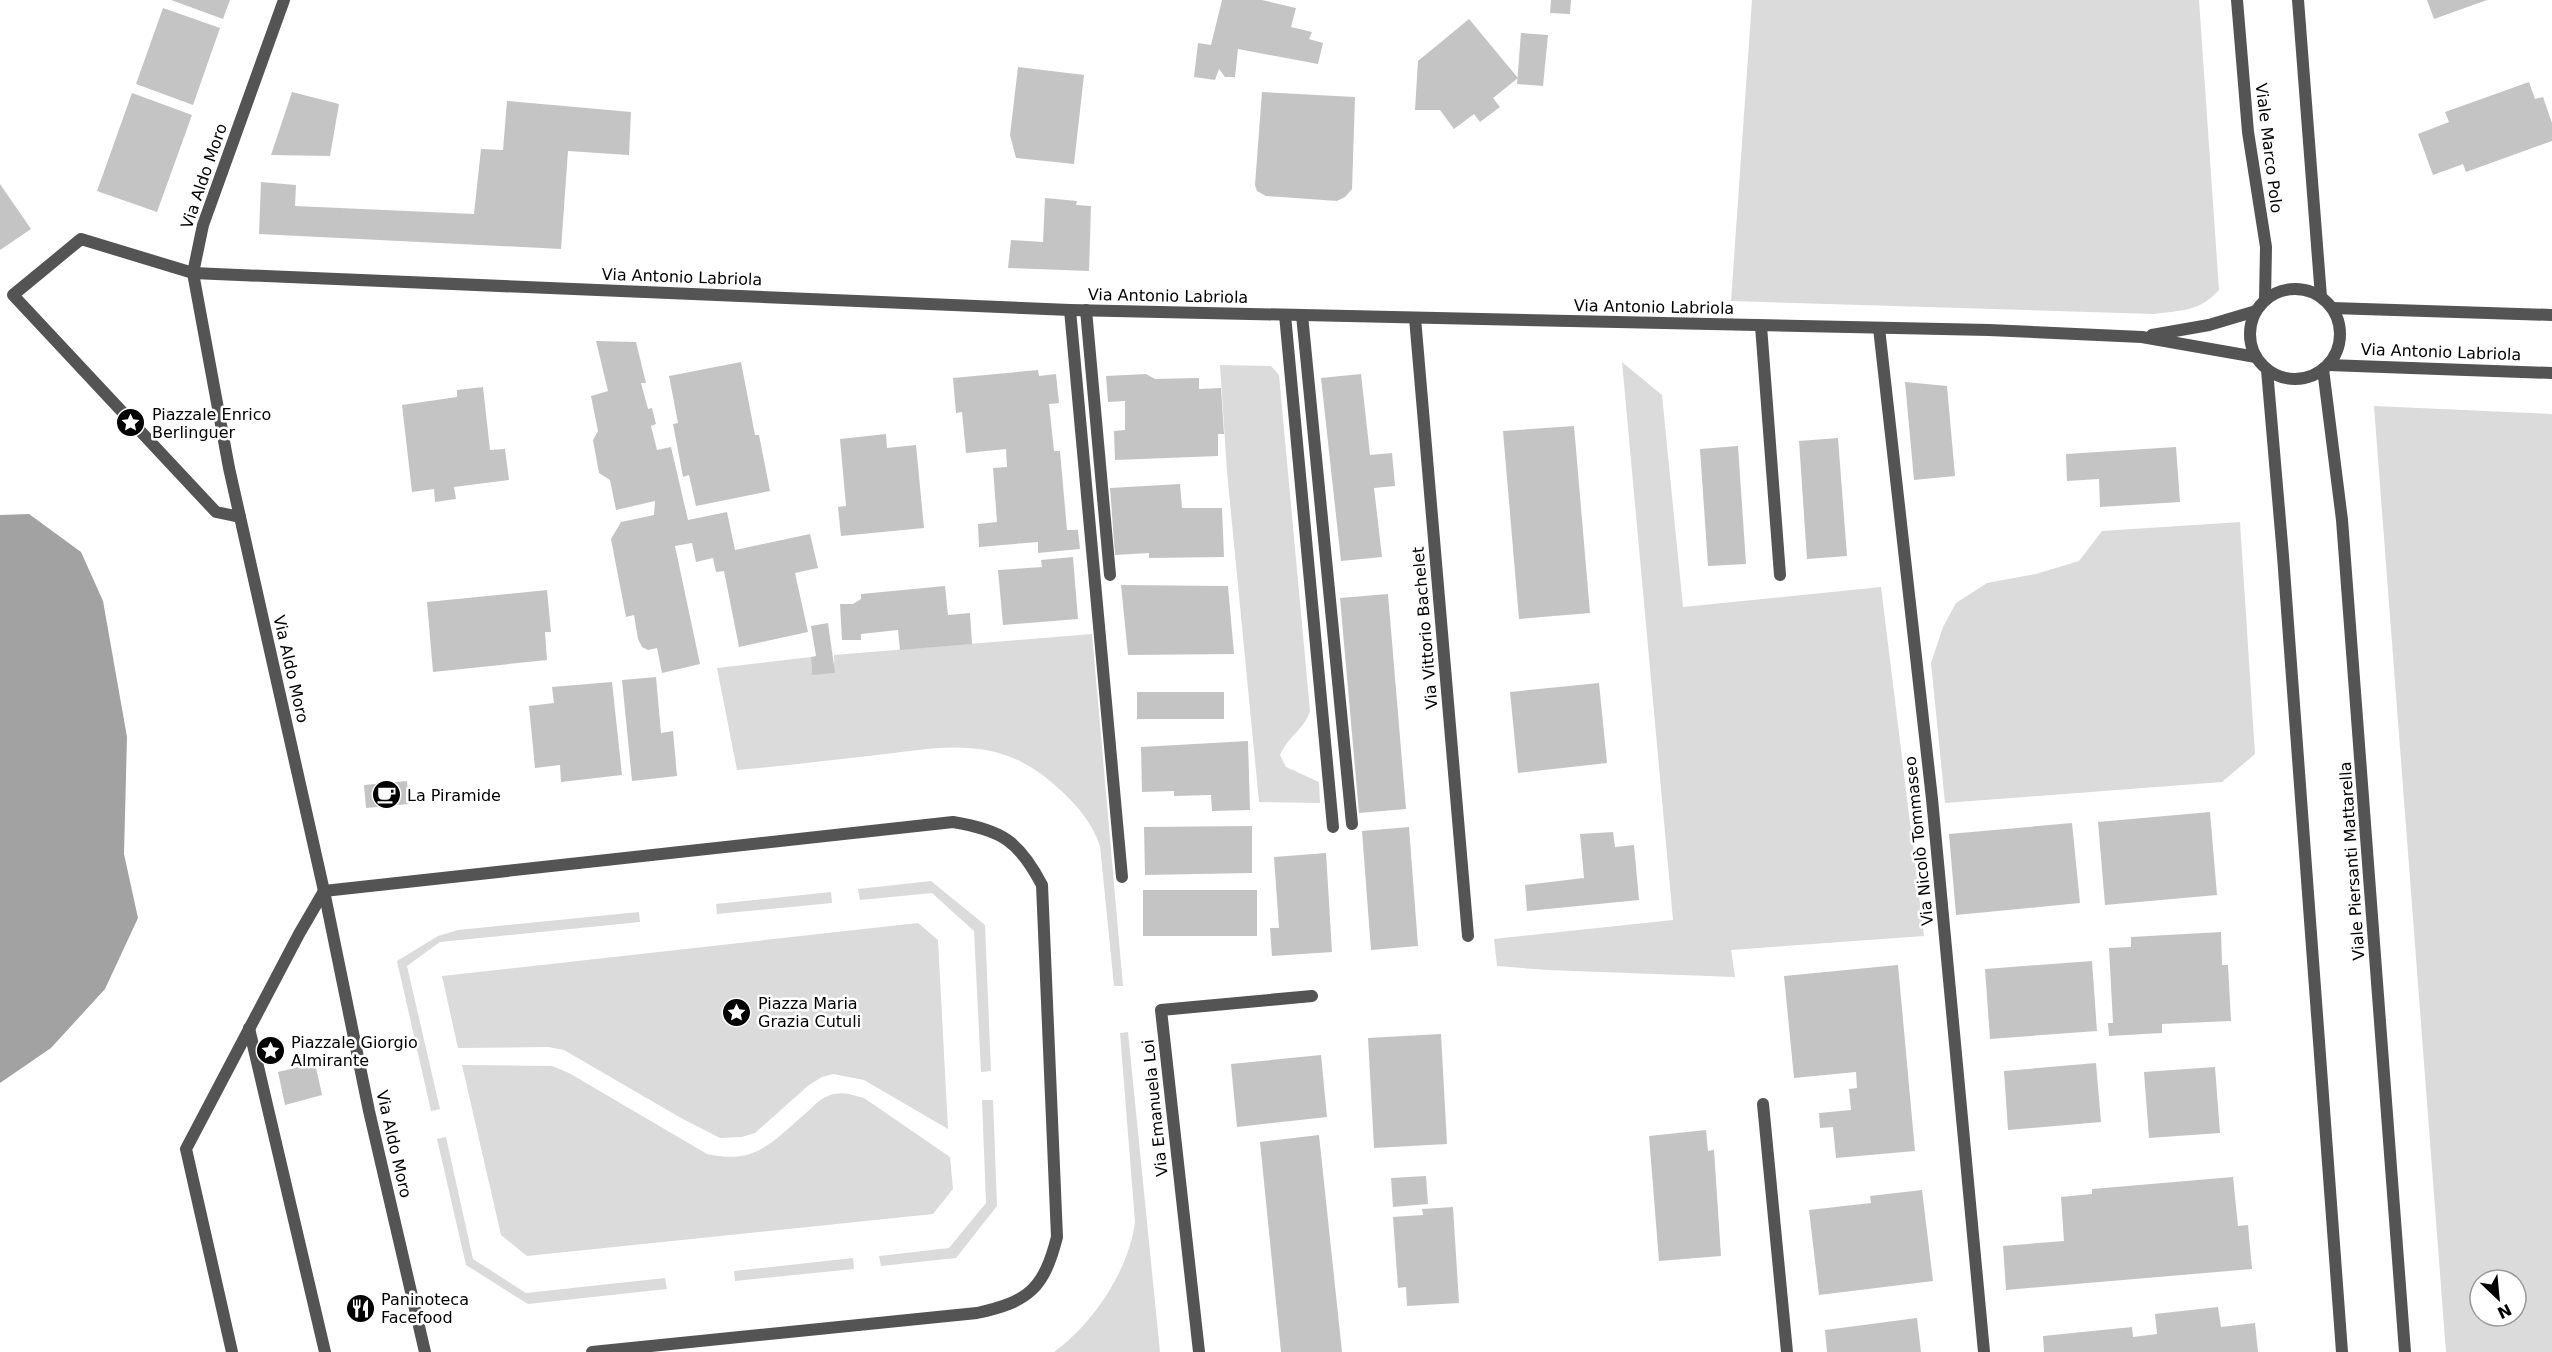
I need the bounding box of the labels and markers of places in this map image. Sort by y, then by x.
place label: Piazzale Enrico Berlinguer [152,405,271,442]
place icon: Piazzale Enrico Berlinguer [115,407,147,439]
cafe icon: La Piramide [370,779,402,811]
place label: La Piramide [407,786,501,805]
place label: Piazza Maria Grazia Cutuli [758,994,861,1031]
place icon: Piazza Maria Grazia Cutuli [721,996,753,1028]
place label: Piazzale Giorgio Almirante [291,1033,418,1070]
place icon: Piazzale Giorgio Almirante [254,1035,286,1067]
place label: Paninoteca Facefood [381,1290,469,1327]
restaurant icon: Paninoteca Facefood [344,1292,376,1324]

